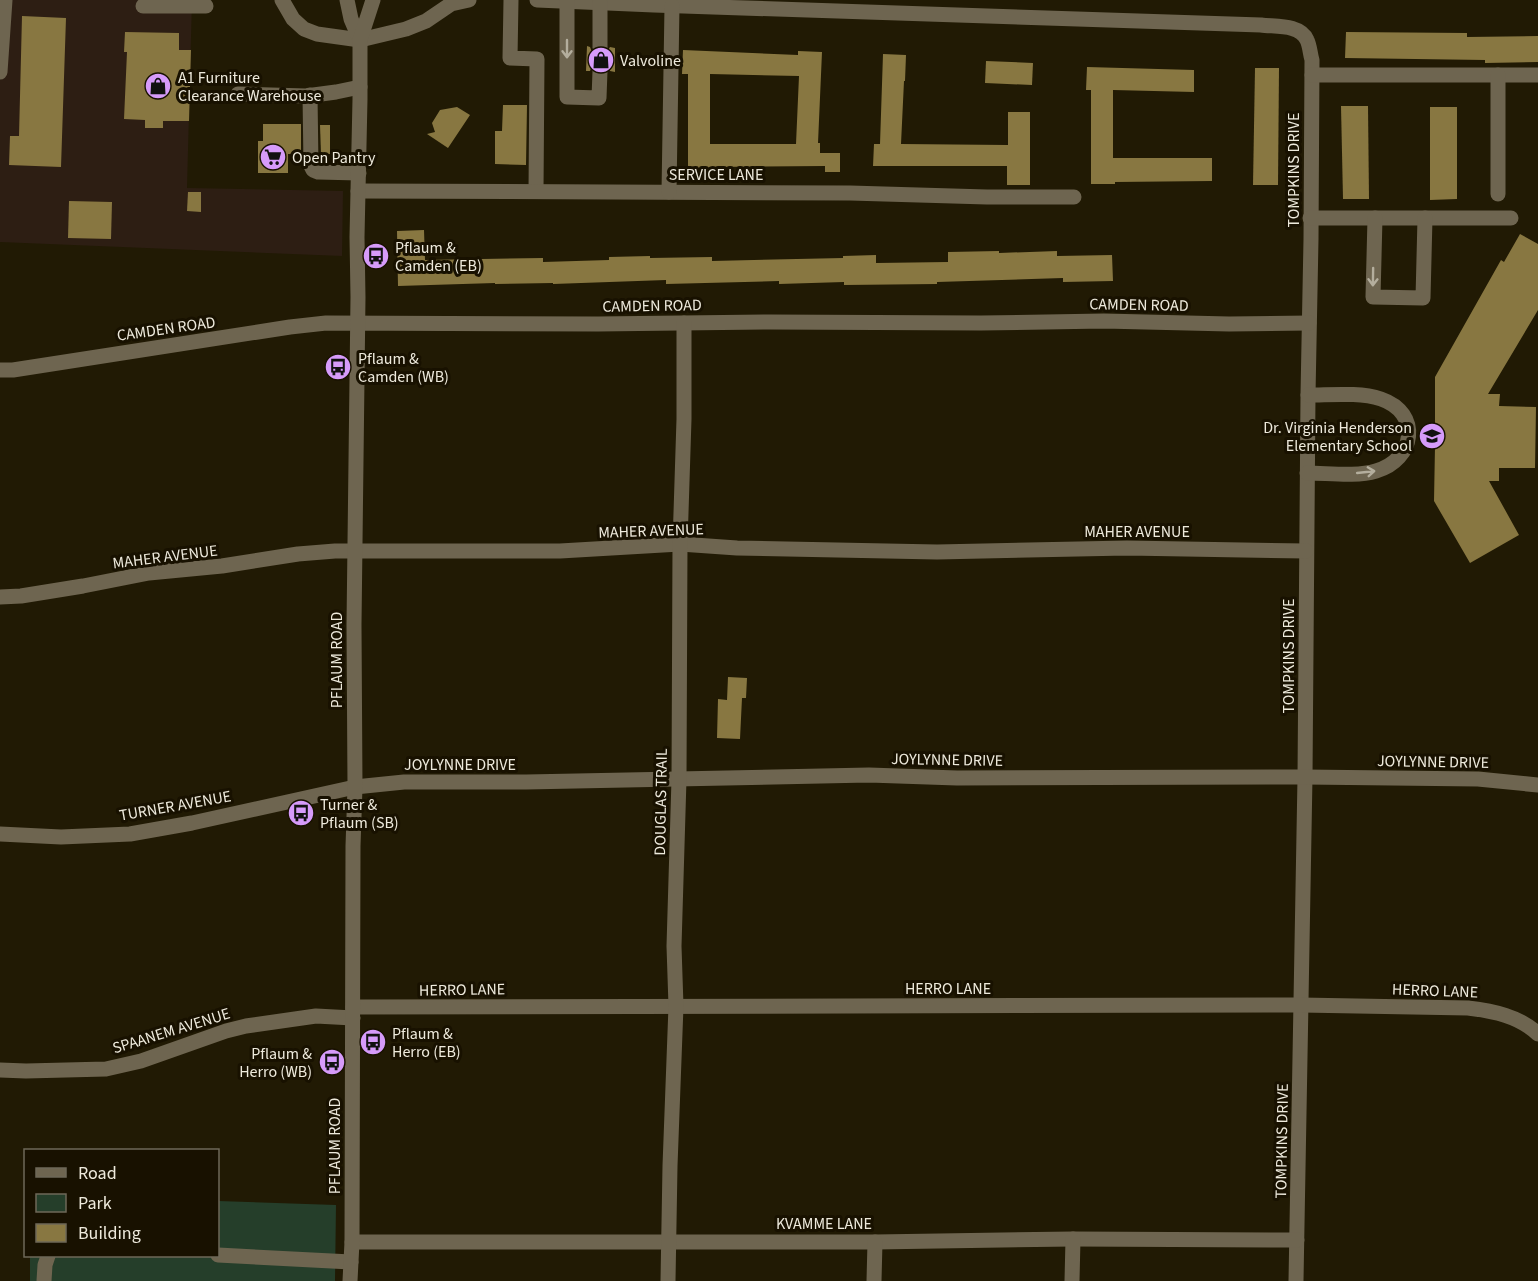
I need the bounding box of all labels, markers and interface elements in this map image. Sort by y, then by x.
one-way arrow [561,39,573,59]
shop icon: Valvoline [586,45,616,75]
place label: Valvoline [620,50,681,72]
place label: A1 Furniture Clearance Warehouse [178,67,322,107]
shop icon: A1 Furniture Clearance Warehouse [143,71,173,101]
street label: TOMPKINS DRIVE [1283,113,1305,227]
supermarket icon: Open Pantry [258,142,288,172]
place label: Open Pantry [292,147,376,169]
street label: SERVICE LANE [669,164,763,186]
place label: Pflaum & Camden (EB) [395,237,482,277]
bus stop icon: Pflaum & Camden (EB) [361,241,391,271]
one-way arrow [1367,266,1379,286]
street label: CAMDEN ROAD [1089,293,1189,317]
street label: CAMDEN ROAD [602,294,702,318]
street label: CAMDEN ROAD [115,311,217,347]
place label: Pflaum & Camden (WB) [358,348,449,388]
bus stop icon: Pflaum & Camden (WB) [323,352,353,382]
place label: Dr. Virginia Henderson Elementary School [1263,417,1412,457]
school or university icon: Dr. Virginia Henderson Elementary School [1417,421,1447,451]
one-way arrow [1355,466,1375,477]
street label: MAHER AVENUE [598,518,704,544]
street label: MAHER AVENUE [1084,521,1190,543]
street label: MAHER AVENUE [111,540,219,574]
street label: TOMPKINS DRIVE [1278,599,1300,713]
street label: PFLAUM ROAD [326,612,348,708]
street label: DOUGLAS TRAIL [649,748,673,856]
street label: JOYLYNNE DRIVE [891,748,1003,772]
street label: JOYLYNNE DRIVE [1377,750,1489,774]
street label: JOYLYNNE DRIVE [404,754,516,776]
street label: TURNER AVENUE [117,785,233,827]
place label: Turner & Pflaum (SB) [320,794,399,834]
bus stop icon: Turner & Pflaum (SB) [286,798,316,828]
street label: HERRO LANE [419,978,505,1002]
street label: HERRO LANE [905,978,991,1000]
street label: HERRO LANE [1392,979,1478,1003]
street label: SPAANEM AVENUE [110,1003,233,1059]
place label: Pflaum & Herro (EB) [392,1023,461,1063]
bus stop icon: Pflaum & Herro (EB) [358,1027,388,1057]
place label: Pflaum & Herro (WB) [239,1043,312,1083]
bus stop icon: Pflaum & Herro (WB) [317,1047,347,1077]
street label: TOMPKINS DRIVE [1270,1083,1294,1199]
street label: PFLAUM ROAD [324,1098,346,1194]
legend [24,1149,219,1257]
text: Road [78,1161,117,1186]
text: Park [78,1191,112,1216]
street label: KVAMME LANE [776,1213,872,1235]
text: Building [78,1221,141,1246]

